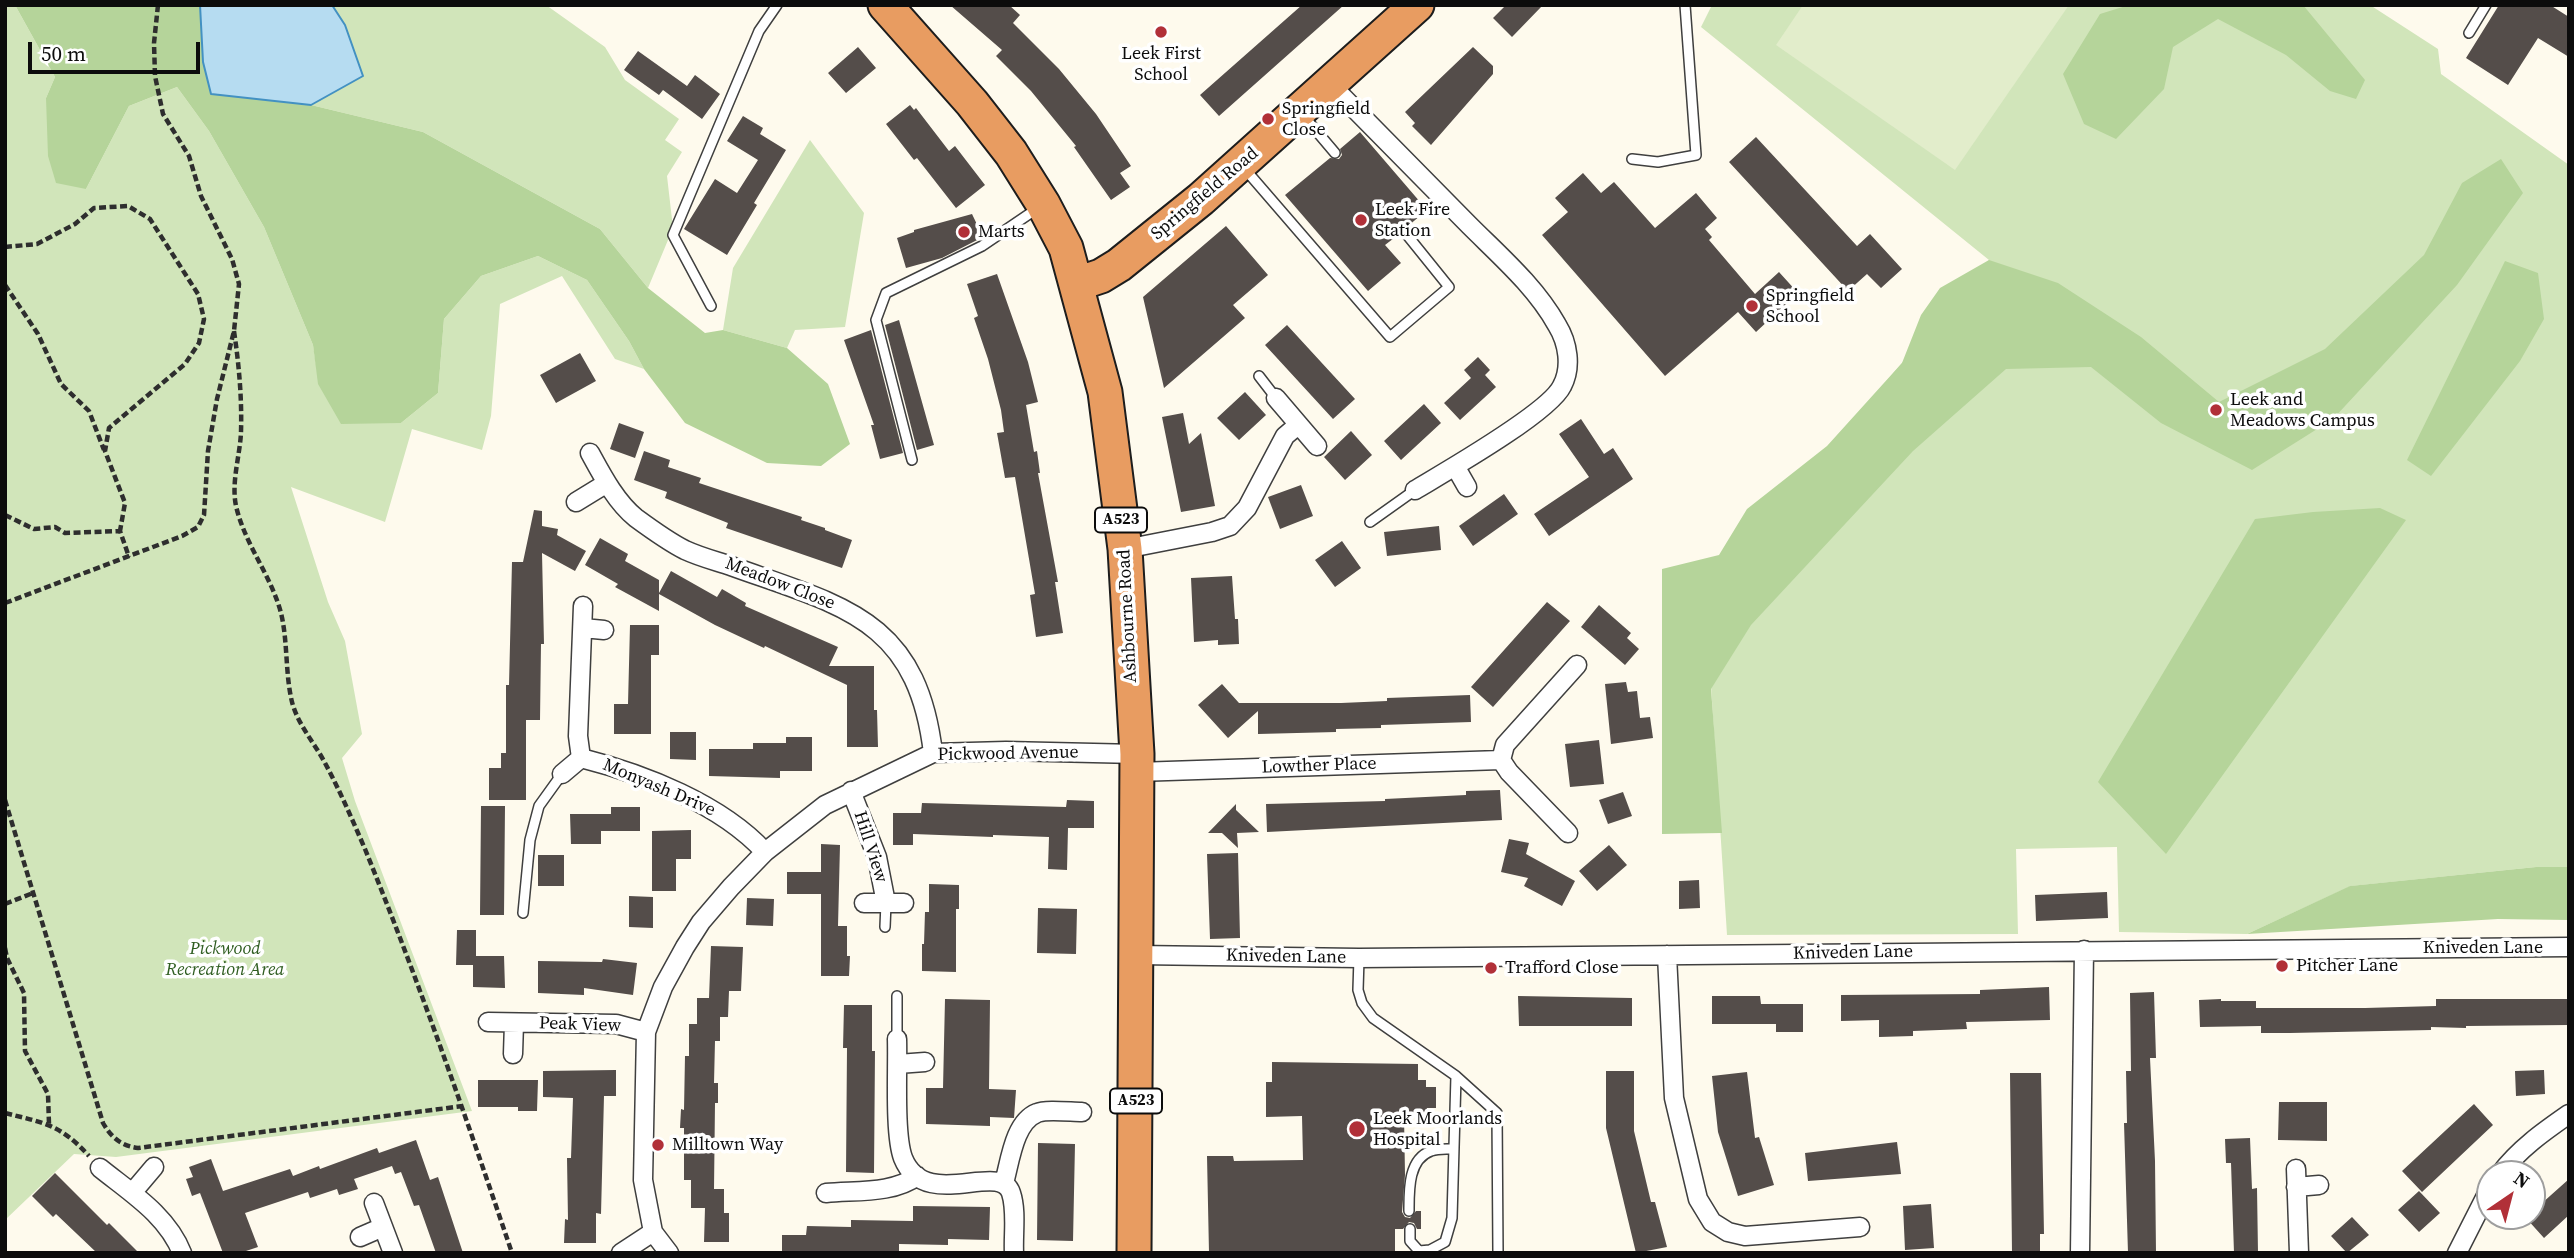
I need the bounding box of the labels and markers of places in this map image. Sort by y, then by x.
marker: Leek First School [1153,24,1169,40]
place label: Leek First School [1121,43,1201,86]
place label: Springfield Close [1282,98,1370,140]
marker: Springfield Close [1260,111,1276,127]
place label: Leek Fire Station [1375,199,1450,242]
marker: Leek Fire Station [1353,212,1369,228]
place label: Marts [978,221,1025,243]
marker: Marts [956,224,972,240]
place label: Springfield School [1766,285,1854,328]
marker: Springfield School [1744,298,1760,314]
place label: Leek and Meadows Campus [2230,389,2375,432]
marker: Leek and Meadows Campus [2208,402,2224,418]
place label: Pitcher Lane [2296,955,2398,977]
place label: Trafford Close [1505,957,1619,979]
marker: Pitcher Lane [2274,958,2290,974]
marker: Trafford Close [1483,960,1499,976]
place label: Leek Moorlands Hospital [1373,1108,1502,1150]
marker: Leek Moorlands Hospital [1347,1119,1367,1139]
place label: Milltown Way [672,1134,783,1156]
marker: Milltown Way [650,1137,666,1153]

